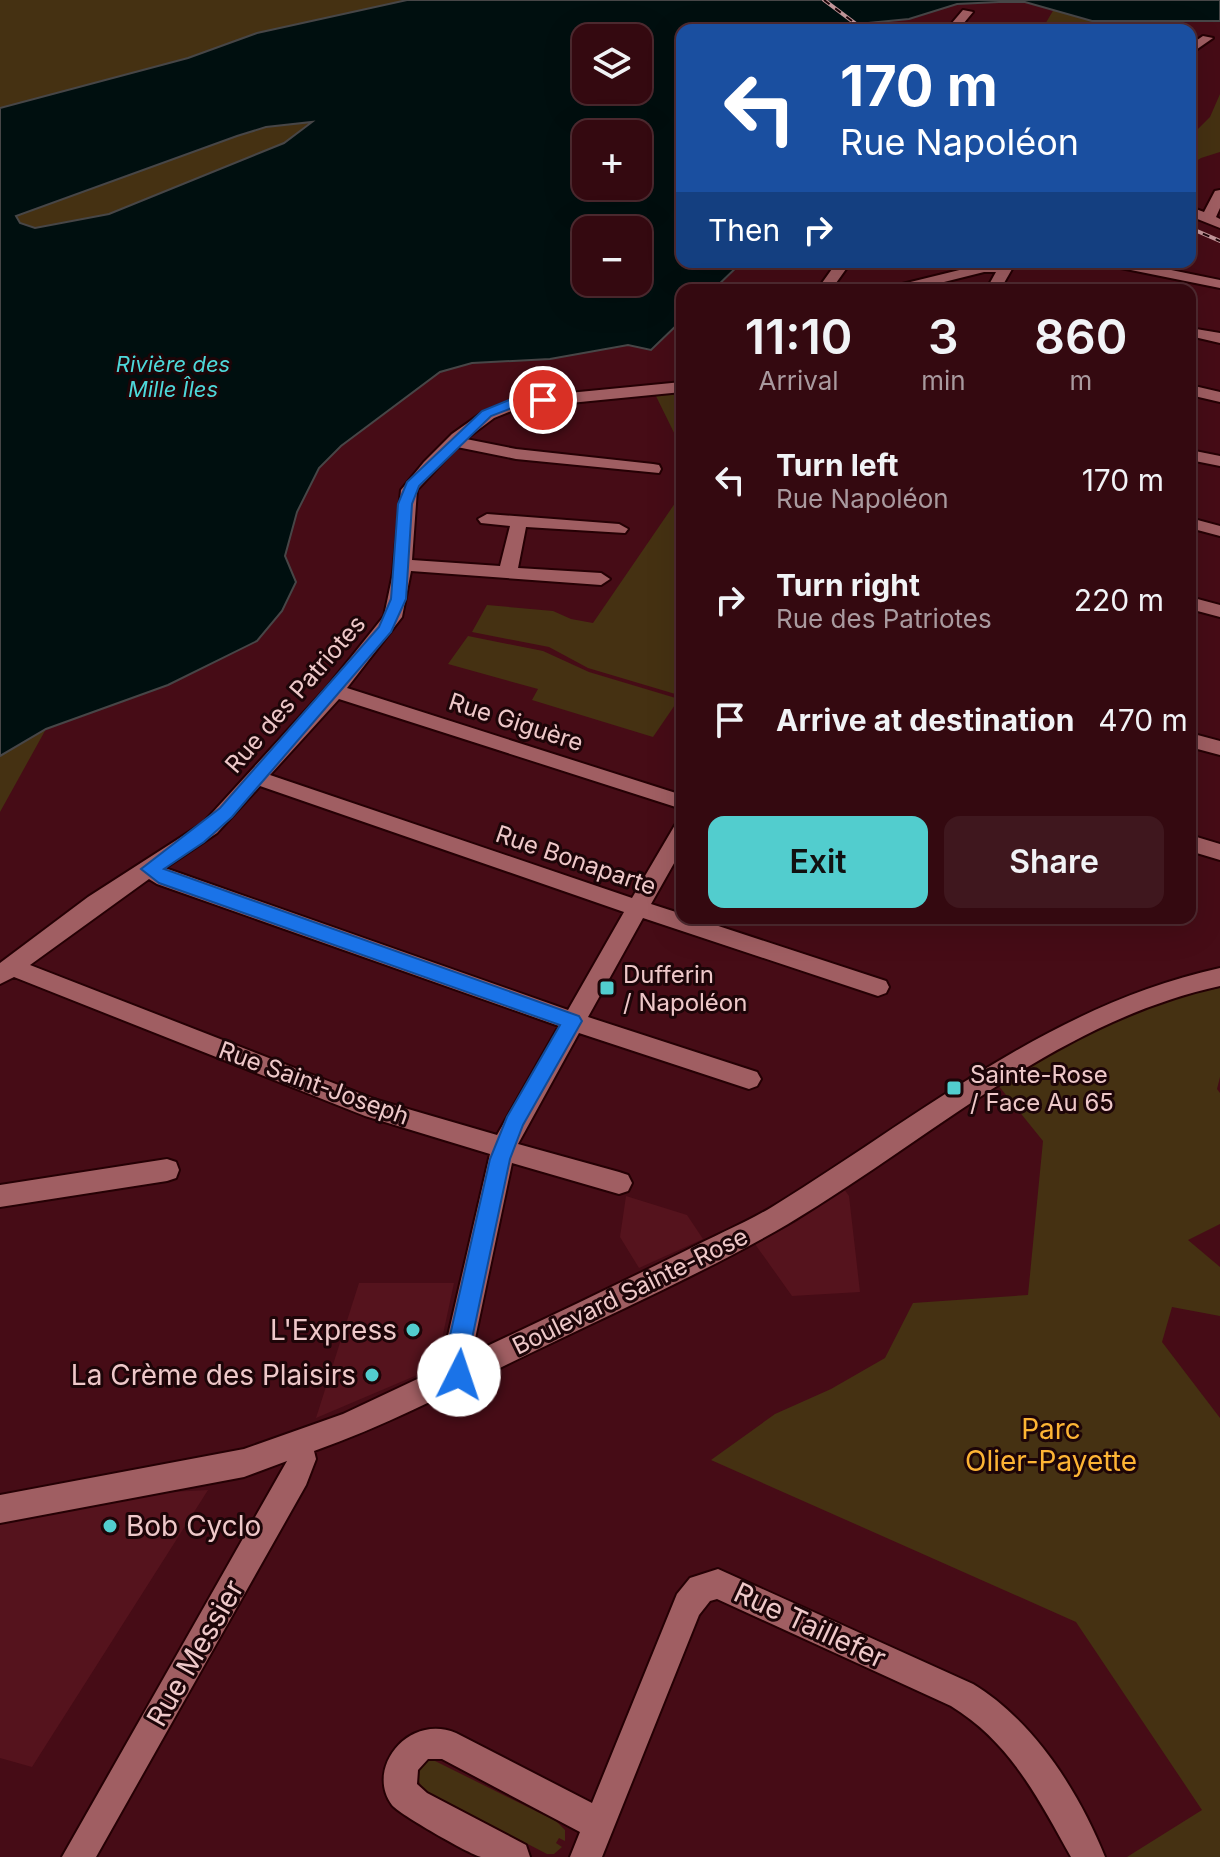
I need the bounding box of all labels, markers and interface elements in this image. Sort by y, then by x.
map controls [572,24,652,296]
button: layers [572,24,652,104]
text: 170 m [840,52,998,120]
icon: left [708,56,812,160]
button: + [572,120,652,200]
text: Rue Napoléon [840,120,1079,164]
icon: right [796,208,840,252]
text: Then [708,212,780,248]
button: − [572,216,652,296]
text: 11:10 [745,307,853,366]
text: 3 [928,307,959,366]
text: 860 [1034,307,1127,366]
water label: Rivière des Mille Îles [116,351,230,402]
text: Arrival [759,365,839,396]
text: min [921,365,966,396]
text: m [1069,365,1092,396]
pin [509,366,577,434]
icon: arrive [521,378,565,422]
text: Turn left [776,447,898,483]
icon: left [708,458,752,502]
text: 170 m [1082,462,1164,498]
text: Rue Napoléon [776,483,949,514]
text: Turn right [776,567,920,603]
icon: right [708,578,752,622]
text: 220 m [1074,582,1164,618]
text: Rue des Patriotes [776,603,992,634]
street label: Rue des Patriotes [219,609,371,779]
street label: Rue Giguère [445,687,587,757]
icon: arrive [708,698,752,742]
text: Arrive at destination [776,702,1074,738]
text: 470 m [1098,702,1188,738]
button: Exit [708,816,928,908]
button: Share [944,816,1164,908]
street label: Rue Bonaparte [492,819,660,901]
place label: Dufferin / Napoléon [623,960,747,1017]
marker: Dufferin / Napoléon [598,979,616,997]
street label: Rue Saint-Joseph [215,1035,413,1131]
place label: Sainte-Rose / Face Au 65 [970,1060,1114,1117]
marker: Sainte-Rose / Face Au 65 [945,1079,963,1097]
street label: Boulevard Sainte-Rose [508,1221,752,1361]
place label: L'Express [270,1313,397,1347]
marker: L'Express [404,1321,422,1339]
position arrow [417,1333,501,1417]
place label: La Crème des Plaisirs [71,1358,356,1392]
marker: La Crème des Plaisirs [363,1366,381,1384]
park label: Parc Olier-Payette [965,1412,1137,1478]
place label: Bob Cyclo [126,1509,261,1543]
marker: Bob Cyclo [101,1517,119,1535]
street label: Rue Messier [139,1574,251,1732]
street label: Rue Taillefer [729,1575,891,1675]

